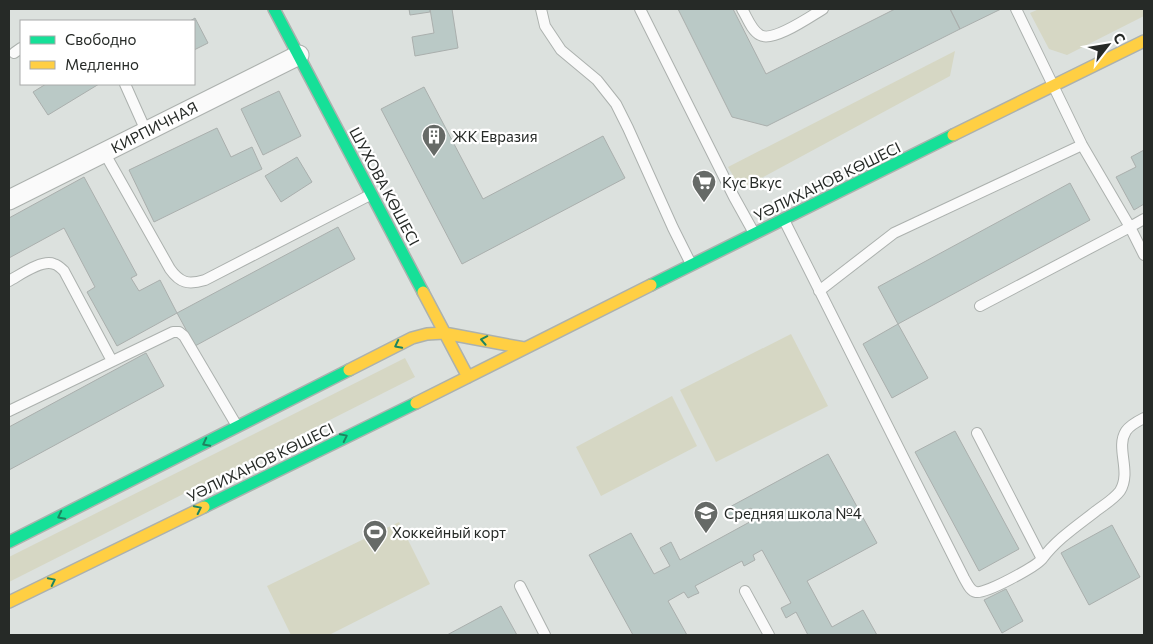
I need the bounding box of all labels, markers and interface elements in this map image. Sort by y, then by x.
legend [20,20,195,85]
north arrow [1083,20,1133,70]
text: Свободно [65,30,136,48]
text: С [1110,30,1129,47]
text: Медленно [65,55,139,73]
street label: КИРПИЧНАЯ [108,97,200,157]
building icon: ЖК Евразия [421,123,447,157]
street label: ШУХОВА КӨШЕСІ [346,124,424,248]
place label: ЖК Евразия [452,127,538,145]
street label: УӘЛИХАНОВ КӨШЕСІ [751,138,903,224]
supermarket icon: Кус Вкус [691,169,717,203]
place label: Кус Вкус [722,173,782,191]
one-way arrow [480,335,488,346]
one-way arrow [394,339,403,349]
street label: УӘЛИХАНОВ КӨШЕСІ [184,419,336,505]
one-way arrow [339,433,348,443]
one-way arrow [203,437,212,447]
school or university icon: Средняя школа №4 [693,500,719,534]
place label: Средняя школа №4 [724,504,862,522]
one-way arrow [193,505,202,515]
one-way arrow [57,510,66,520]
sports icon: Хоккейный корт [362,519,388,553]
place label: Хоккейный корт [392,523,506,541]
one-way arrow [47,577,56,587]

